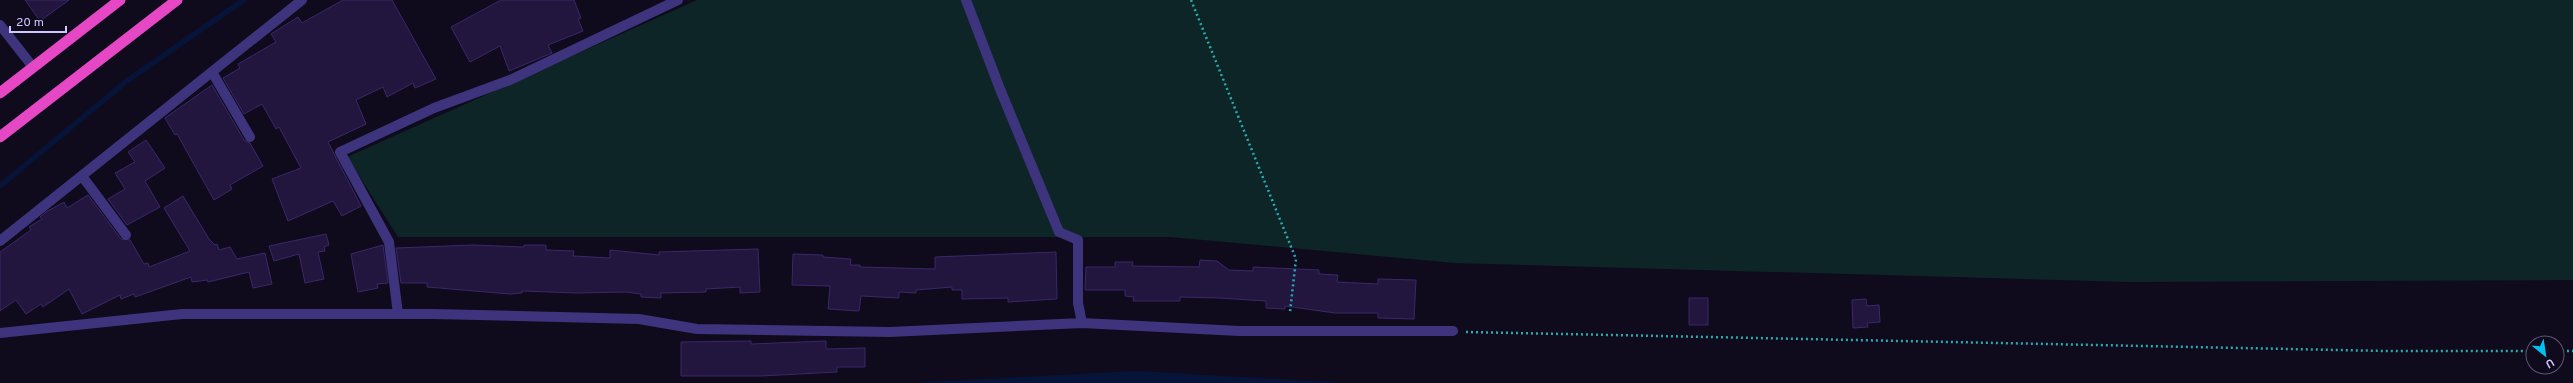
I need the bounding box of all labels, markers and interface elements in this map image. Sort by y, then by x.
scale bar [10,8,66,34]
text: 20 m [16,15,44,31]
north arrow [2525,335,2565,375]
text: U [2543,355,2556,371]

